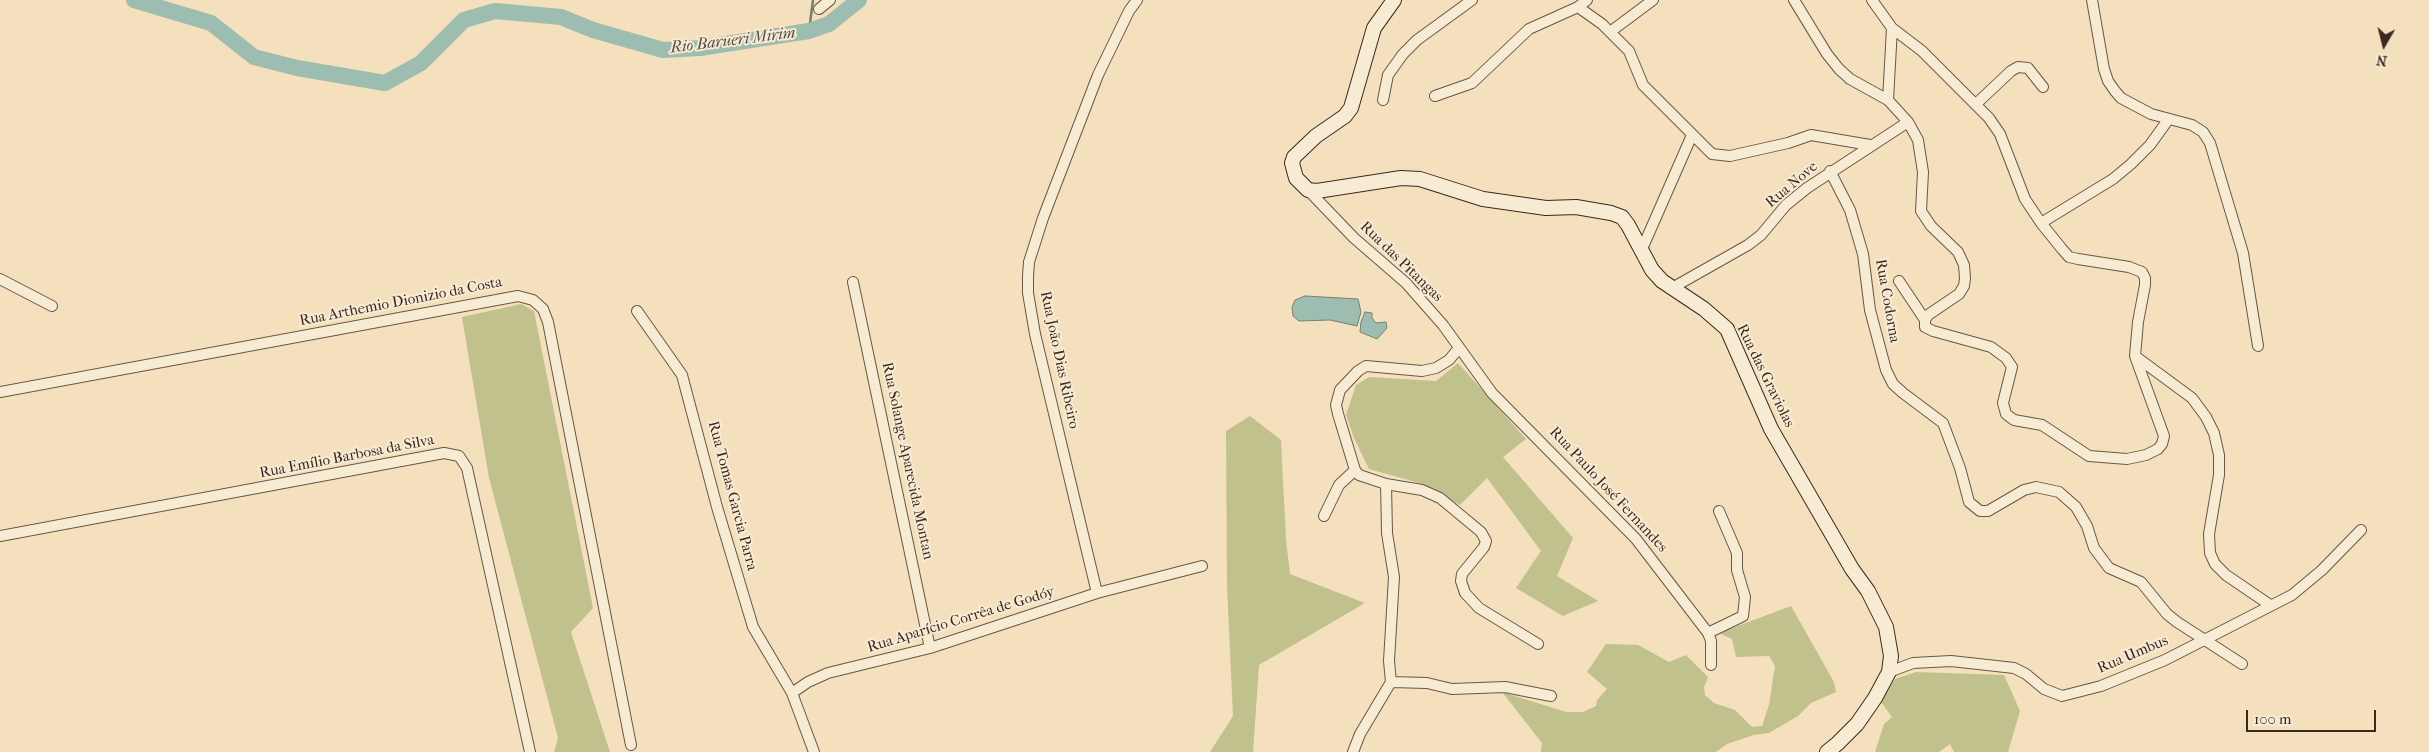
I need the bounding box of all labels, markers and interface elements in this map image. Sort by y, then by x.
north arrow [2359,20,2409,70]
water label: Rio Barueri Mirim [669,24,797,58]
text: N [2375,51,2388,70]
street label: Rua Nove [1762,158,1822,212]
street label: Rua das Pitangas [1356,218,1446,306]
street label: Rua Codorna [1871,258,1903,344]
street label: Rua Arthemio Dionizio da Costa [298,273,504,331]
street label: Rua João Dias Ribeiro [1036,289,1082,431]
street label: Rua das Graviolas [1732,321,1798,431]
street label: Rua Solange Aparecida Montan [877,361,937,561]
street label: Rua Tomas Garcia Parra [703,419,761,573]
street label: Rua Paulo José Fernandes [1545,424,1671,556]
street label: Rua Emílio Barbosa da Silva [258,431,436,483]
street label: Rua Aparício Corrêa de Godóy [865,583,1057,657]
street label: Rua Umbus [2095,632,2171,678]
scale bar [2249,700,2379,732]
text: 100 m [2254,710,2292,728]

